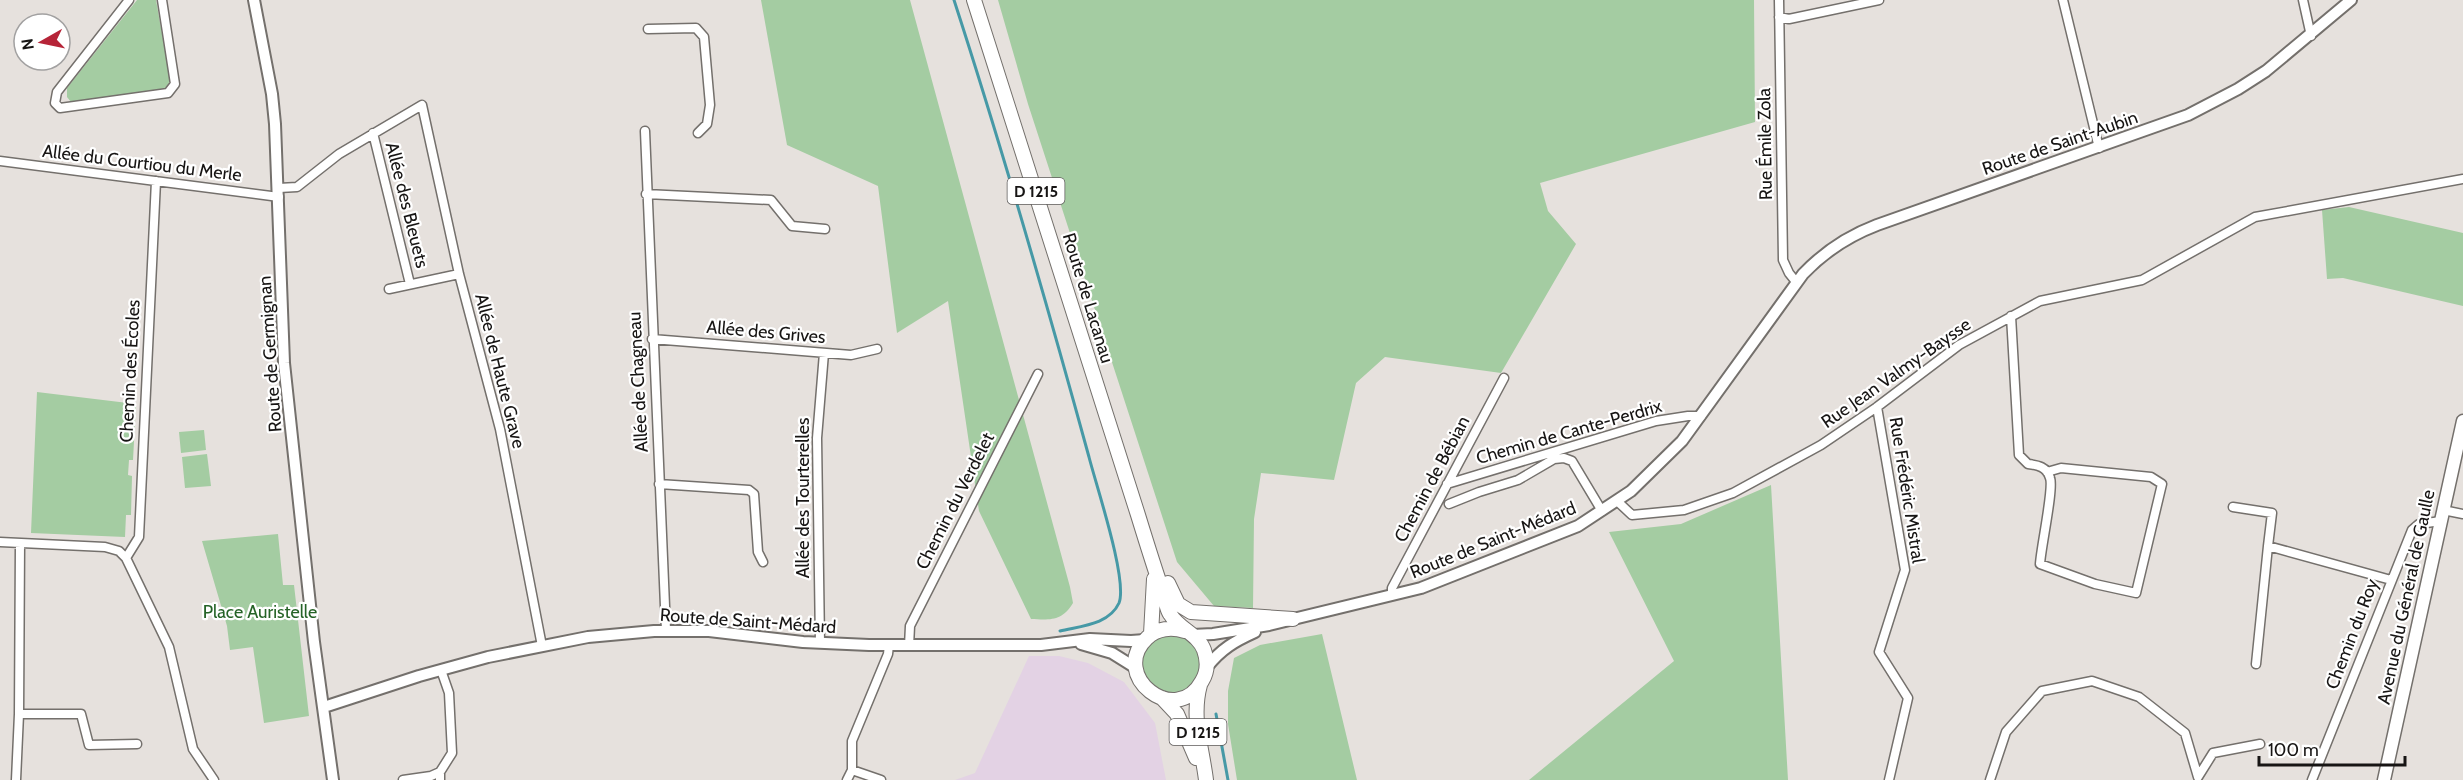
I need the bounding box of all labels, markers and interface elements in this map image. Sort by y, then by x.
north arrow [12,12,72,72]
text: N [17,37,38,51]
street label: Rue Émile Zola [1753,87,1777,200]
street label: Route de Saint-Aubin [1979,106,2141,180]
street label: Allée du Courtiou du Merle [41,140,243,186]
street label: Allée des Bleuets [381,140,433,270]
road number: D 1215 [1008,178,1064,204]
street label: Route de Lacanau [1058,230,1118,366]
street label: Route de Germignan [254,275,286,433]
street label: Allée de Haute Grave [470,291,530,451]
street label: Chemin des Écoles [115,299,145,443]
street label: Allée de Chagneau [623,311,653,453]
street label: Rue Jean Valmy-Baysse [1817,313,1975,433]
street label: Allée des Grives [706,316,826,348]
street label: Chemin de Cante-Perdrix [1474,395,1665,469]
street label: Chemin de Bébian [1390,412,1474,546]
street label: Rue Frédéric Mistral [1885,415,1930,565]
street label: Allée des Tourterelles [792,418,814,578]
street label: Chemin du Verdelet [911,429,999,573]
street label: Avenue du Général de Gaulle [2373,488,2439,706]
street label: Route de Saint-Médard [1407,497,1579,583]
street label: Chemin du Roy [2321,576,2383,692]
park label: Place Auristelle [203,601,317,623]
street label: Route de Saint-Médard [659,604,837,638]
road number: D 1215 [1170,719,1226,745]
scale bar [2259,729,2404,767]
text: 100 m [2268,739,2319,761]

